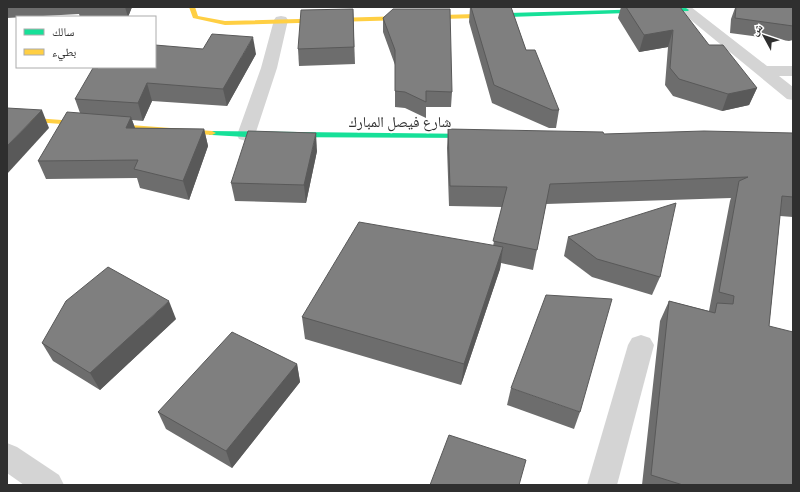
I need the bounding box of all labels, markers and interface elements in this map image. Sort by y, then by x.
legend [16,16,156,68]
north arrow [744,16,784,56]
text: ش [747,20,766,39]
text: سالك [52,24,74,38]
text: بطيء [52,44,76,62]
street label: شارع فيصل المبارك [349,112,451,132]

